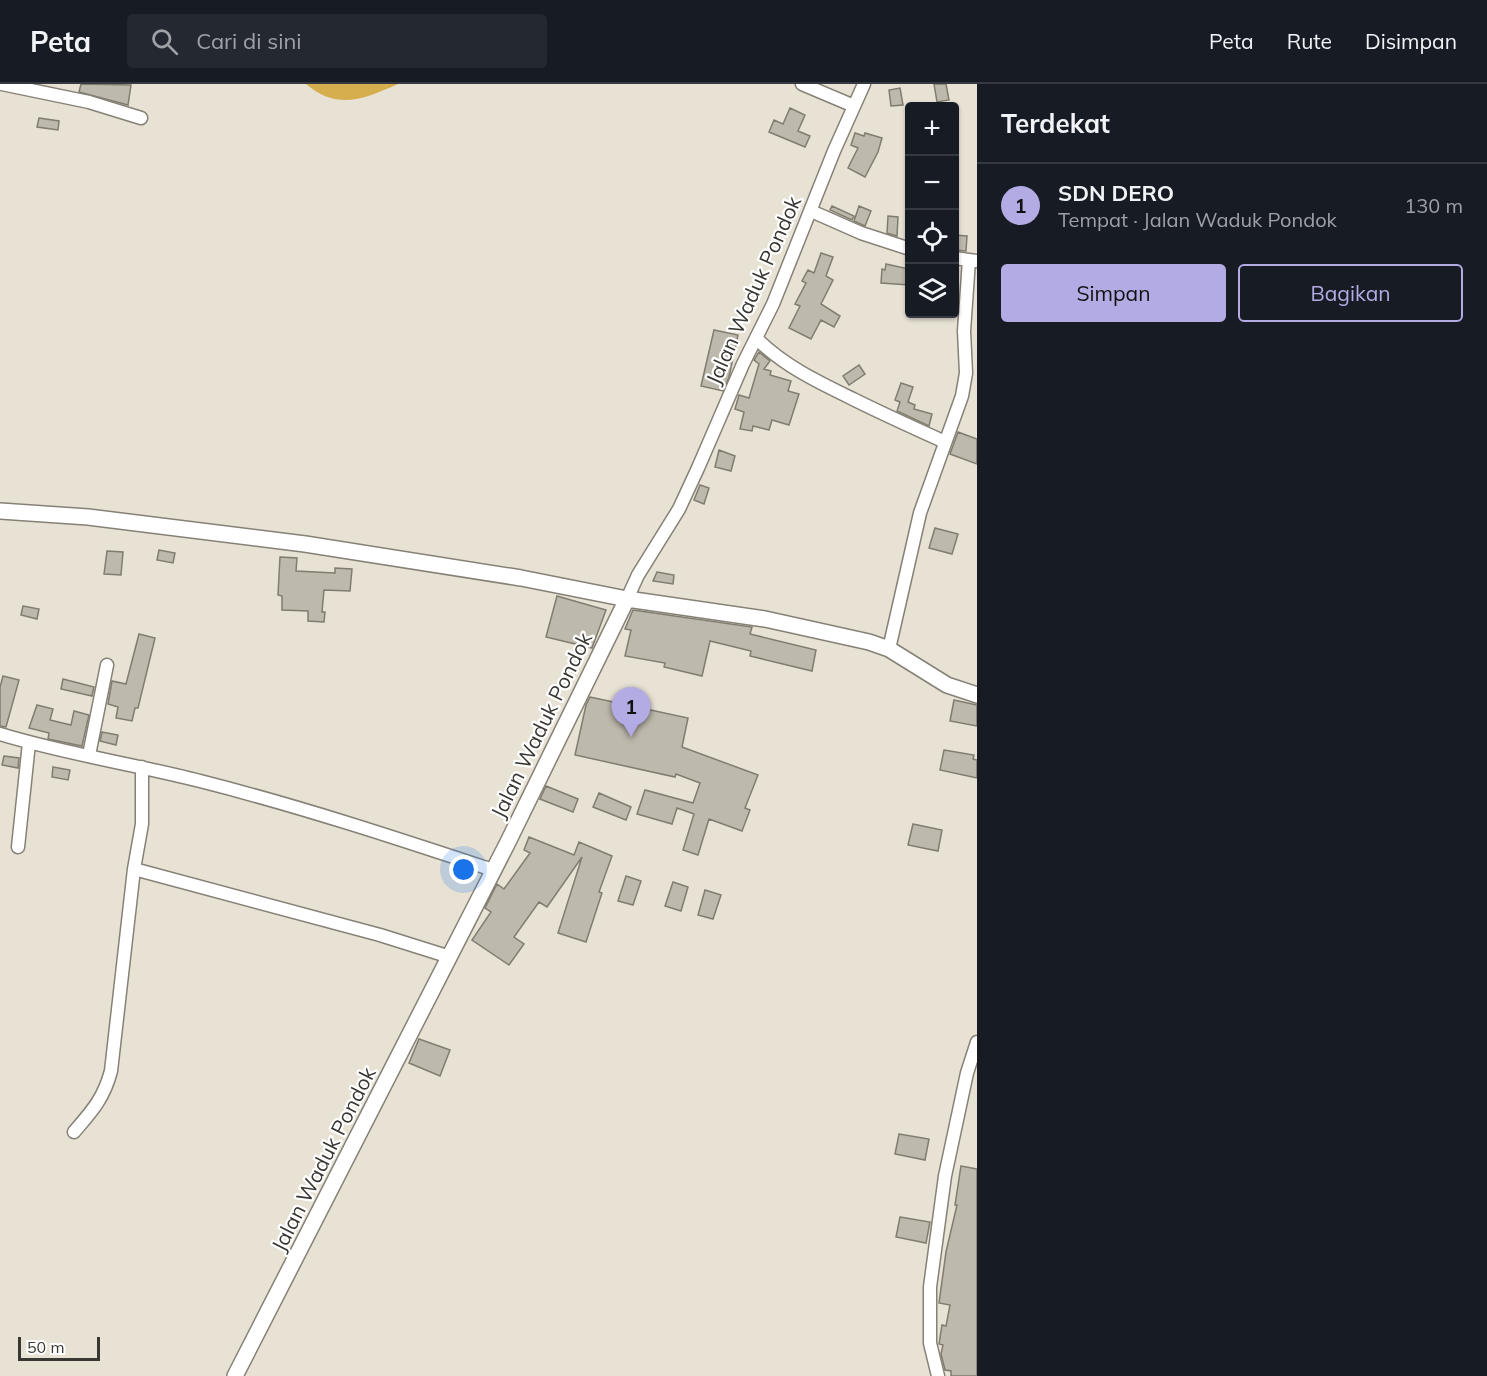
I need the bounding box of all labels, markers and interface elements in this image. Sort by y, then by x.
search box [127,14,547,68]
text: Peta [30,24,91,59]
icon: search [148,25,181,58]
text: Cari di sini [196,27,302,55]
text: Peta [1209,28,1254,54]
text: Rute [1287,28,1332,54]
text: Disimpan [1365,28,1457,54]
map controls [905,102,959,318]
button: + [905,102,959,156]
text: Terdekat [1001,107,1110,140]
button: − [905,156,959,210]
text: SDN DERO [1058,179,1174,207]
street label: Jalan Waduk Pondok [700,192,806,388]
text: 1 [1015,193,1027,218]
text: 130 m [1404,193,1463,218]
text: Tempat · Jalan Waduk Pondok [1058,207,1337,232]
button: locate [905,210,959,264]
button: layers [905,264,959,318]
button: Simpan [1001,264,1226,322]
button: Bagikan [1238,264,1463,322]
street label: Jalan Waduk Pondok [485,628,597,822]
pin: 1 [612,688,650,737]
your location [449,855,478,884]
street label: Jalan Waduk Pondok [265,1062,381,1256]
scale bar [18,1334,100,1362]
text: 50 m [27,1337,64,1357]

